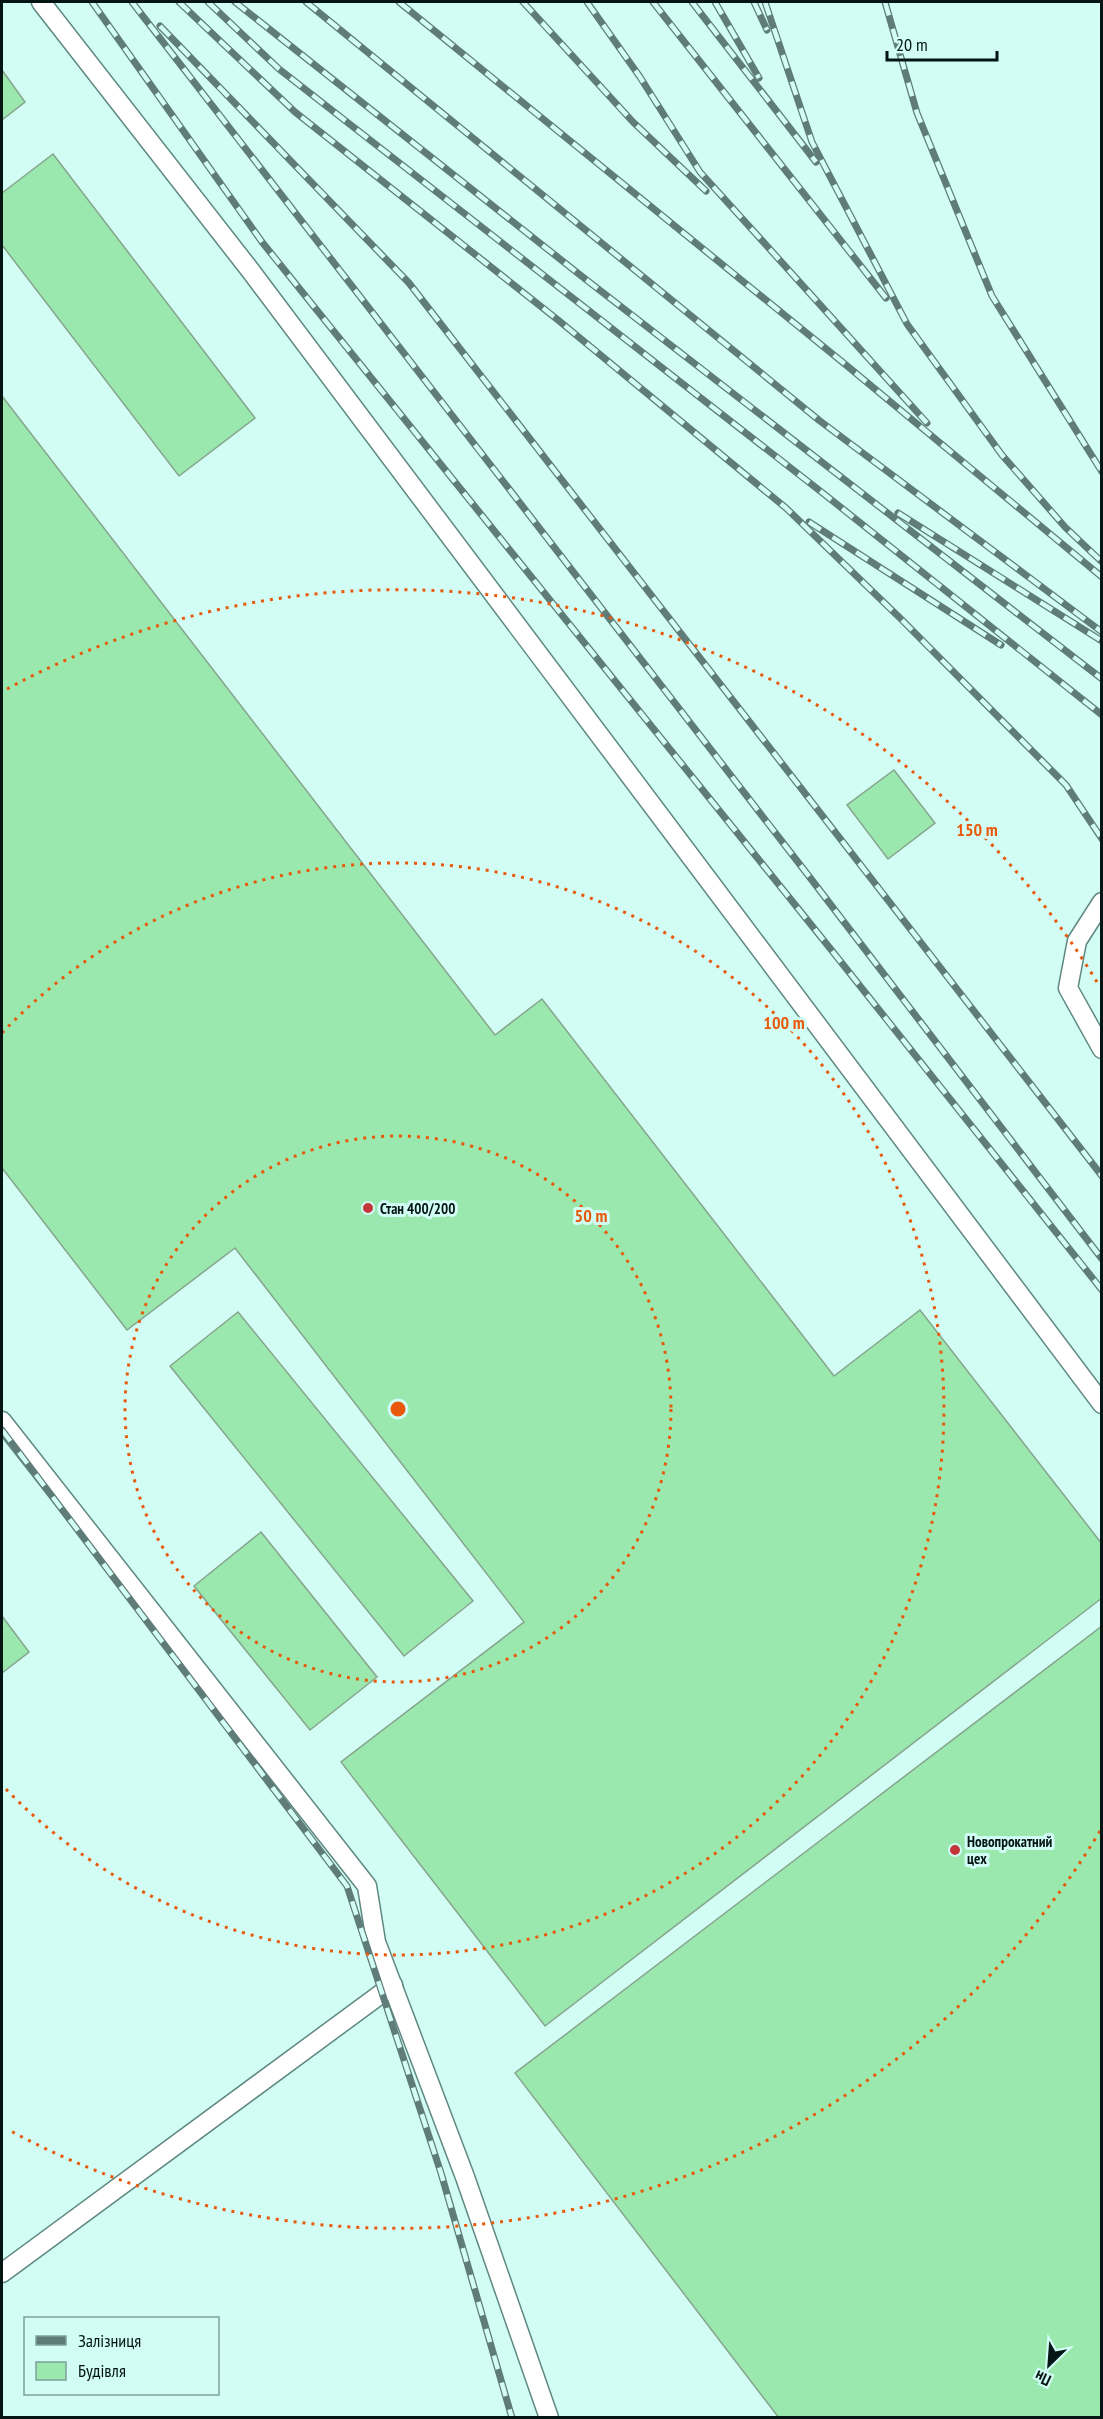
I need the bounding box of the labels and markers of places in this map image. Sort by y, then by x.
place label: Стан 400/200 [380,1199,455,1218]
marker: Стан 400/200 [361,1201,375,1215]
centre of rings [388,1399,408,1419]
place label: Новопрокатний цех [967,1832,1053,1868]
marker: Новопрокатний цех [948,1843,962,1857]

